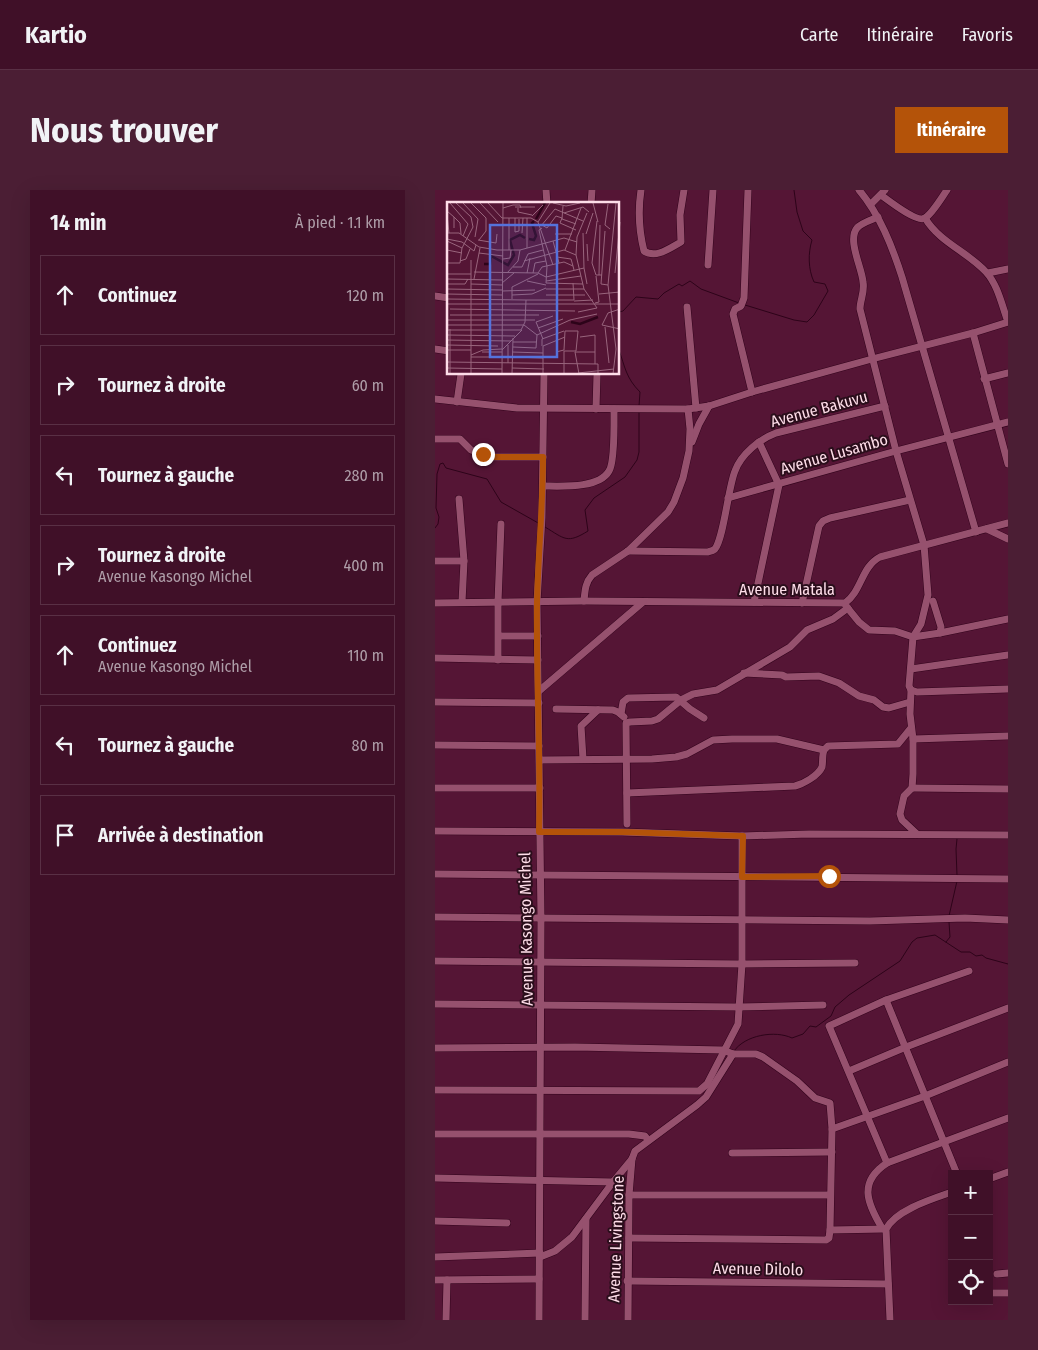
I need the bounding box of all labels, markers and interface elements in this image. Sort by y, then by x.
text: Kartio [25,21,87,49]
text: Carte [800,24,838,46]
text: Itinéraire [866,24,934,46]
text: Favoris [962,24,1013,46]
button: Itinéraire [895,107,1008,153]
text: Nous trouver [30,109,218,151]
inset map [447,202,620,375]
text: 14 min [50,210,107,236]
text: À pied · 1.1 km [295,213,385,232]
icon: ahead [51,281,79,309]
text: Continuez [98,284,177,307]
text: 120 m [346,286,384,305]
icon: right [51,371,79,399]
text: Tournez à droite [98,374,226,397]
text: 60 m [352,376,384,395]
street label: Avenue Bakuvu [768,387,870,431]
street label: Avenue Lusambo [778,430,890,478]
route end [472,443,495,466]
icon: left [51,461,79,489]
text: Tournez à gauche [98,464,234,487]
text: 280 m [345,466,384,485]
text: Tournez à droite [98,544,226,567]
icon: right [51,551,79,579]
text: 400 m [344,556,384,575]
text: Avenue Kasongo Michel [98,567,252,586]
street label: Avenue Matala [739,580,835,599]
text: Continuez [98,634,177,657]
icon: ahead [51,641,79,669]
text: 110 m [347,646,384,665]
text: Avenue Kasongo Michel [98,657,252,676]
icon: left [51,731,79,759]
text: Tournez à gauche [98,734,234,757]
text: 80 m [352,736,384,755]
icon: arrive [51,821,79,849]
text: Arrivée à destination [98,824,264,847]
street label: Avenue Kasongo Michel [515,852,537,1006]
route start [818,865,841,888]
map controls [948,1170,993,1305]
button: + [948,1170,993,1215]
street label: Avenue Livingstone [604,1175,628,1303]
button: − [948,1215,993,1260]
street label: Avenue Dilolo [713,1259,803,1279]
button: locate [948,1260,993,1305]

